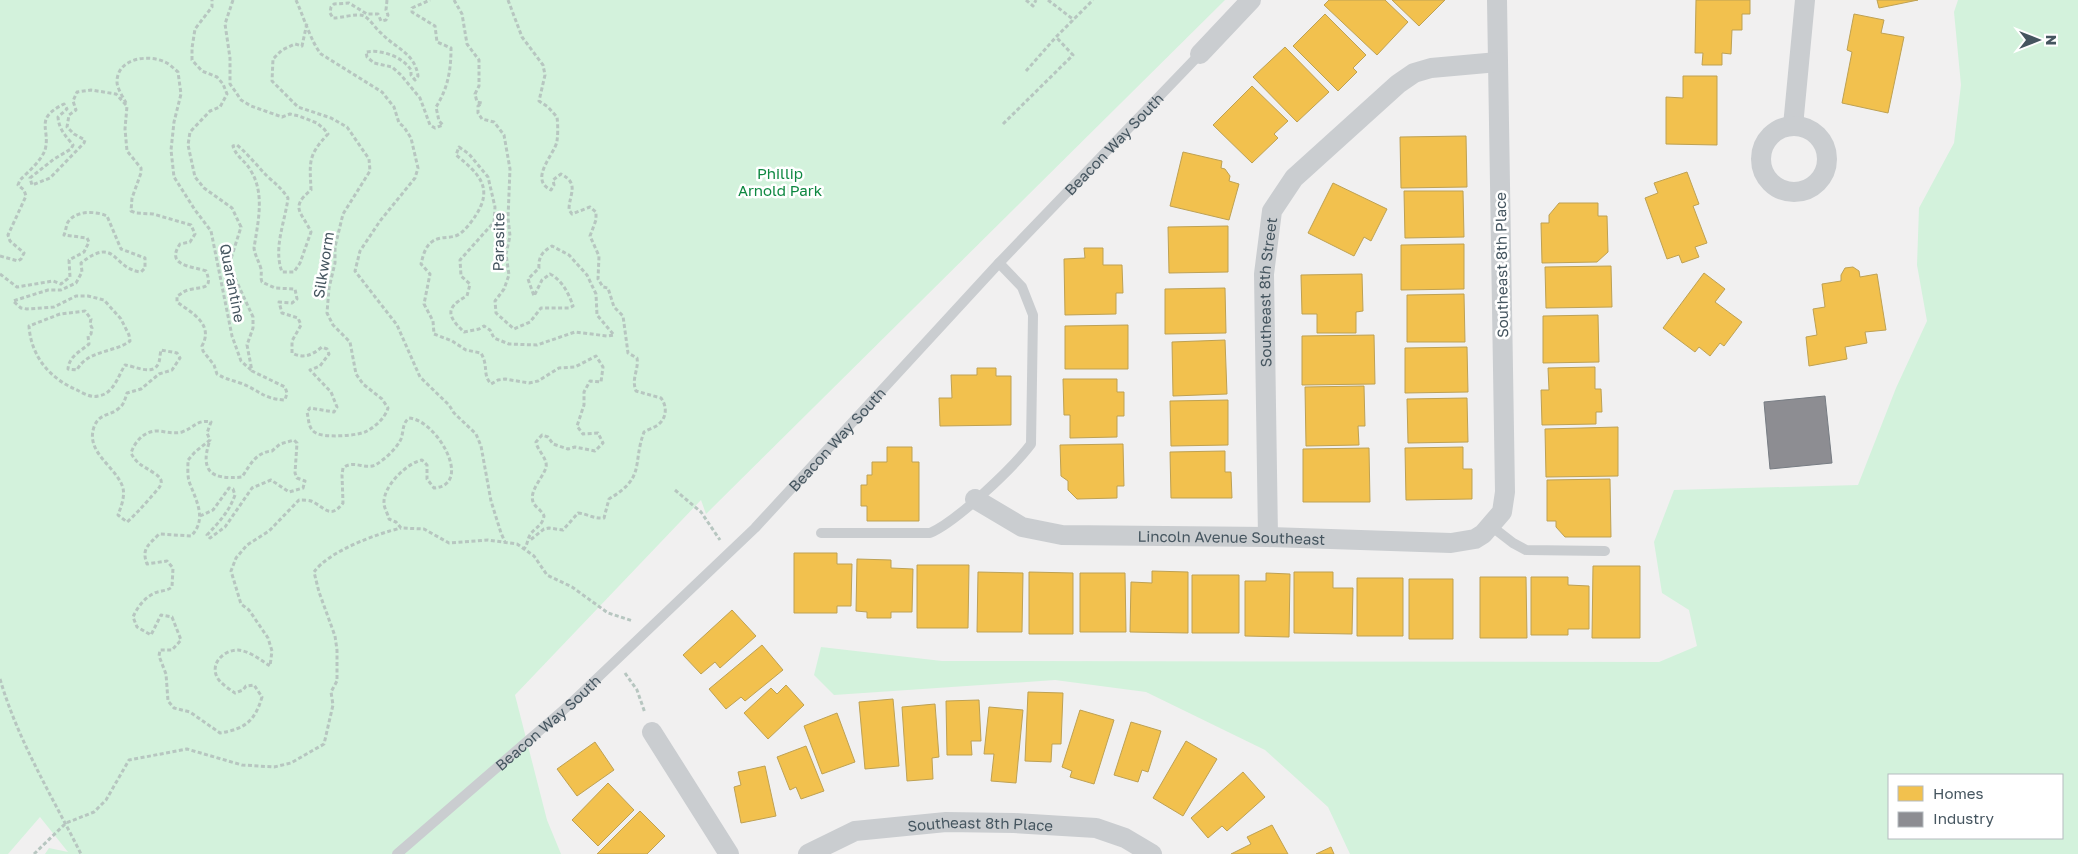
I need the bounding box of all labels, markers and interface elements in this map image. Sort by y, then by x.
north arrow [2013,15,2063,65]
text: N [2043,35,2060,45]
street label: Beacon Way South [1061,89,1167,198]
park label: Phillip Arnold Park [738,164,823,199]
street label: Southeast 8th Place [1491,192,1511,338]
street label: Parasite [488,212,508,272]
street label: Southeast 8th Street [1255,216,1280,367]
street label: Silkworm [309,230,337,300]
street label: Quarantine [217,242,250,324]
street label: Beacon Way South [785,384,889,495]
street label: Lincoln Avenue Southeast [1138,527,1326,548]
street label: Beacon Way South [491,671,604,774]
legend [1888,774,2063,839]
text: Homes [1933,784,1983,802]
text: Industry [1933,809,1994,827]
street label: Southeast 8th Place [907,813,1054,835]

